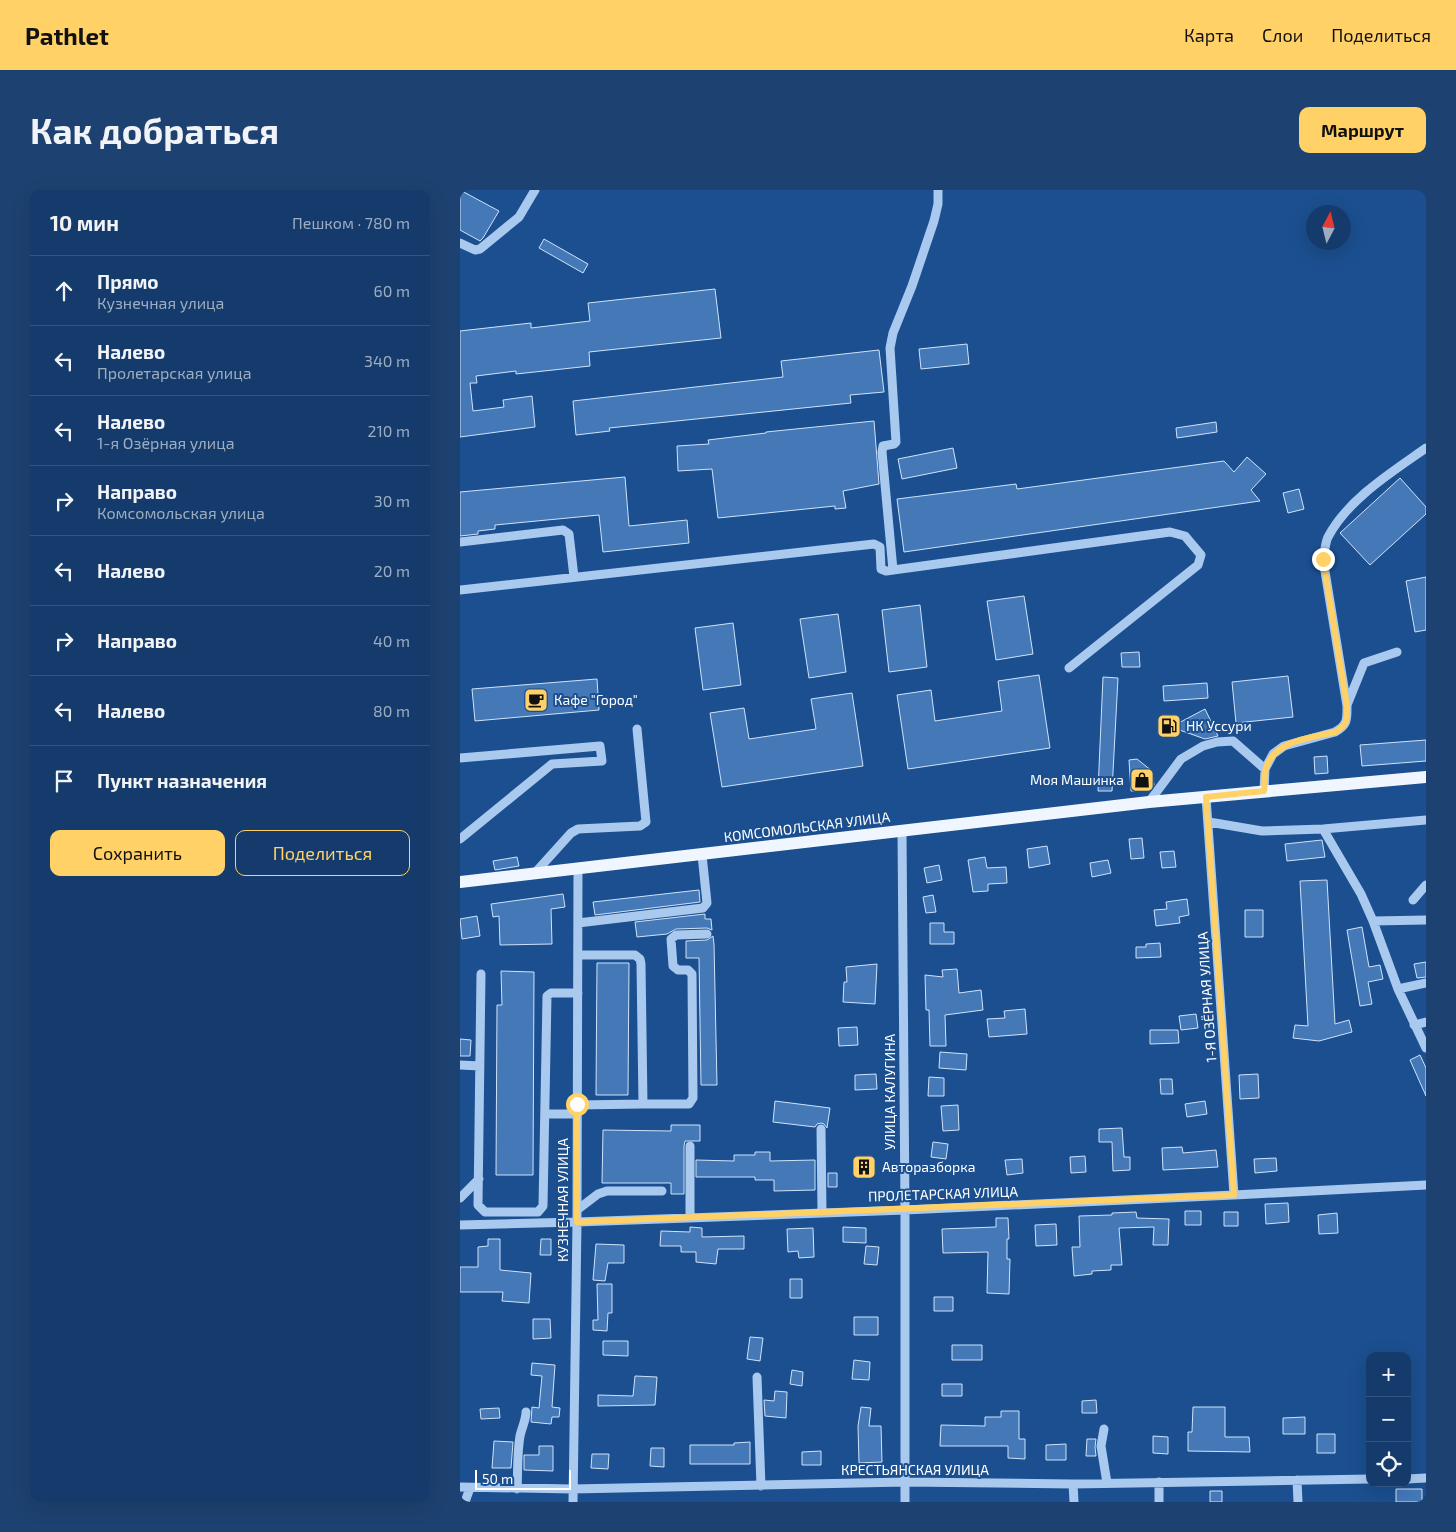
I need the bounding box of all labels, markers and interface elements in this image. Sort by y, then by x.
text: Pathlet [25,21,109,50]
text: Карта [1184,24,1234,46]
text: Слои [1262,24,1303,46]
text: Поделиться [1331,24,1431,46]
button: Маршрут [1299,107,1426,153]
text: Как добраться [30,109,279,151]
north arrow [1306,205,1351,250]
text: 10 мин [50,210,119,235]
text: Пешком · 780 m [292,213,410,232]
text: Прямо [97,270,159,293]
icon: ahead [50,277,78,305]
text: 60 m [374,281,410,300]
text: Кузнечная улица [97,293,224,312]
text: Налево [97,340,165,363]
icon: left [50,347,78,375]
text: 340 m [364,351,410,370]
text: Пролетарская улица [97,363,252,382]
text: Налево [97,410,165,433]
icon: left [50,417,78,445]
text: 210 m [367,421,410,440]
text: 1-я Озёрная улица [97,433,234,452]
text: Направо [97,480,177,503]
icon: right [50,487,78,515]
text: 30 m [374,491,410,510]
text: Комсомольская улица [97,503,265,522]
route end [1312,548,1335,571]
icon: left [50,557,78,585]
text: Налево [97,559,165,582]
text: 20 m [374,561,410,580]
icon: right [50,627,78,655]
text: Направо [97,629,177,652]
text: 40 m [373,631,410,650]
cafe icon: Кафе "Город" [523,687,549,713]
place label: Кафе "Город" [554,691,638,708]
icon: left [50,697,78,725]
text: Налево [97,699,165,722]
text: 80 m [373,701,410,720]
fuel station icon: НК Уссури [1156,713,1182,739]
place label: НК Уссури [1186,717,1252,734]
icon: arrive [50,767,78,795]
shop icon: Моя Машинка [1129,767,1155,793]
text: Пункт назначения [97,769,267,792]
place label: Моя Машинка [1030,771,1124,788]
street label: КОМСОМОЛЬСКАЯ УЛИЦА [723,808,891,845]
button: Сохранить [50,830,225,876]
button: Поделиться [235,830,410,876]
street label: 1-Я ОЗЁРНАЯ УЛИЦА [1193,931,1220,1063]
street label: УЛИЦА КАЛУГИНА [881,1033,898,1150]
route start [566,1093,589,1116]
street label: КУЗНЕЧНАЯ УЛИЦА [554,1138,571,1262]
building icon: Авторазборка [851,1154,877,1180]
place label: Авторазборка [882,1158,975,1175]
street label: ПРОЛЕТАРСКАЯ УЛИЦА [868,1182,1019,1205]
map controls [1366,1352,1411,1487]
button: + [1366,1352,1411,1397]
button: − [1366,1397,1411,1442]
button: locate [1366,1442,1411,1487]
street label: КРЕСТЬЯНСКАЯ УЛИЦА [841,1461,989,1478]
scale bar [475,1467,571,1490]
text: 50 m [482,1470,513,1487]

